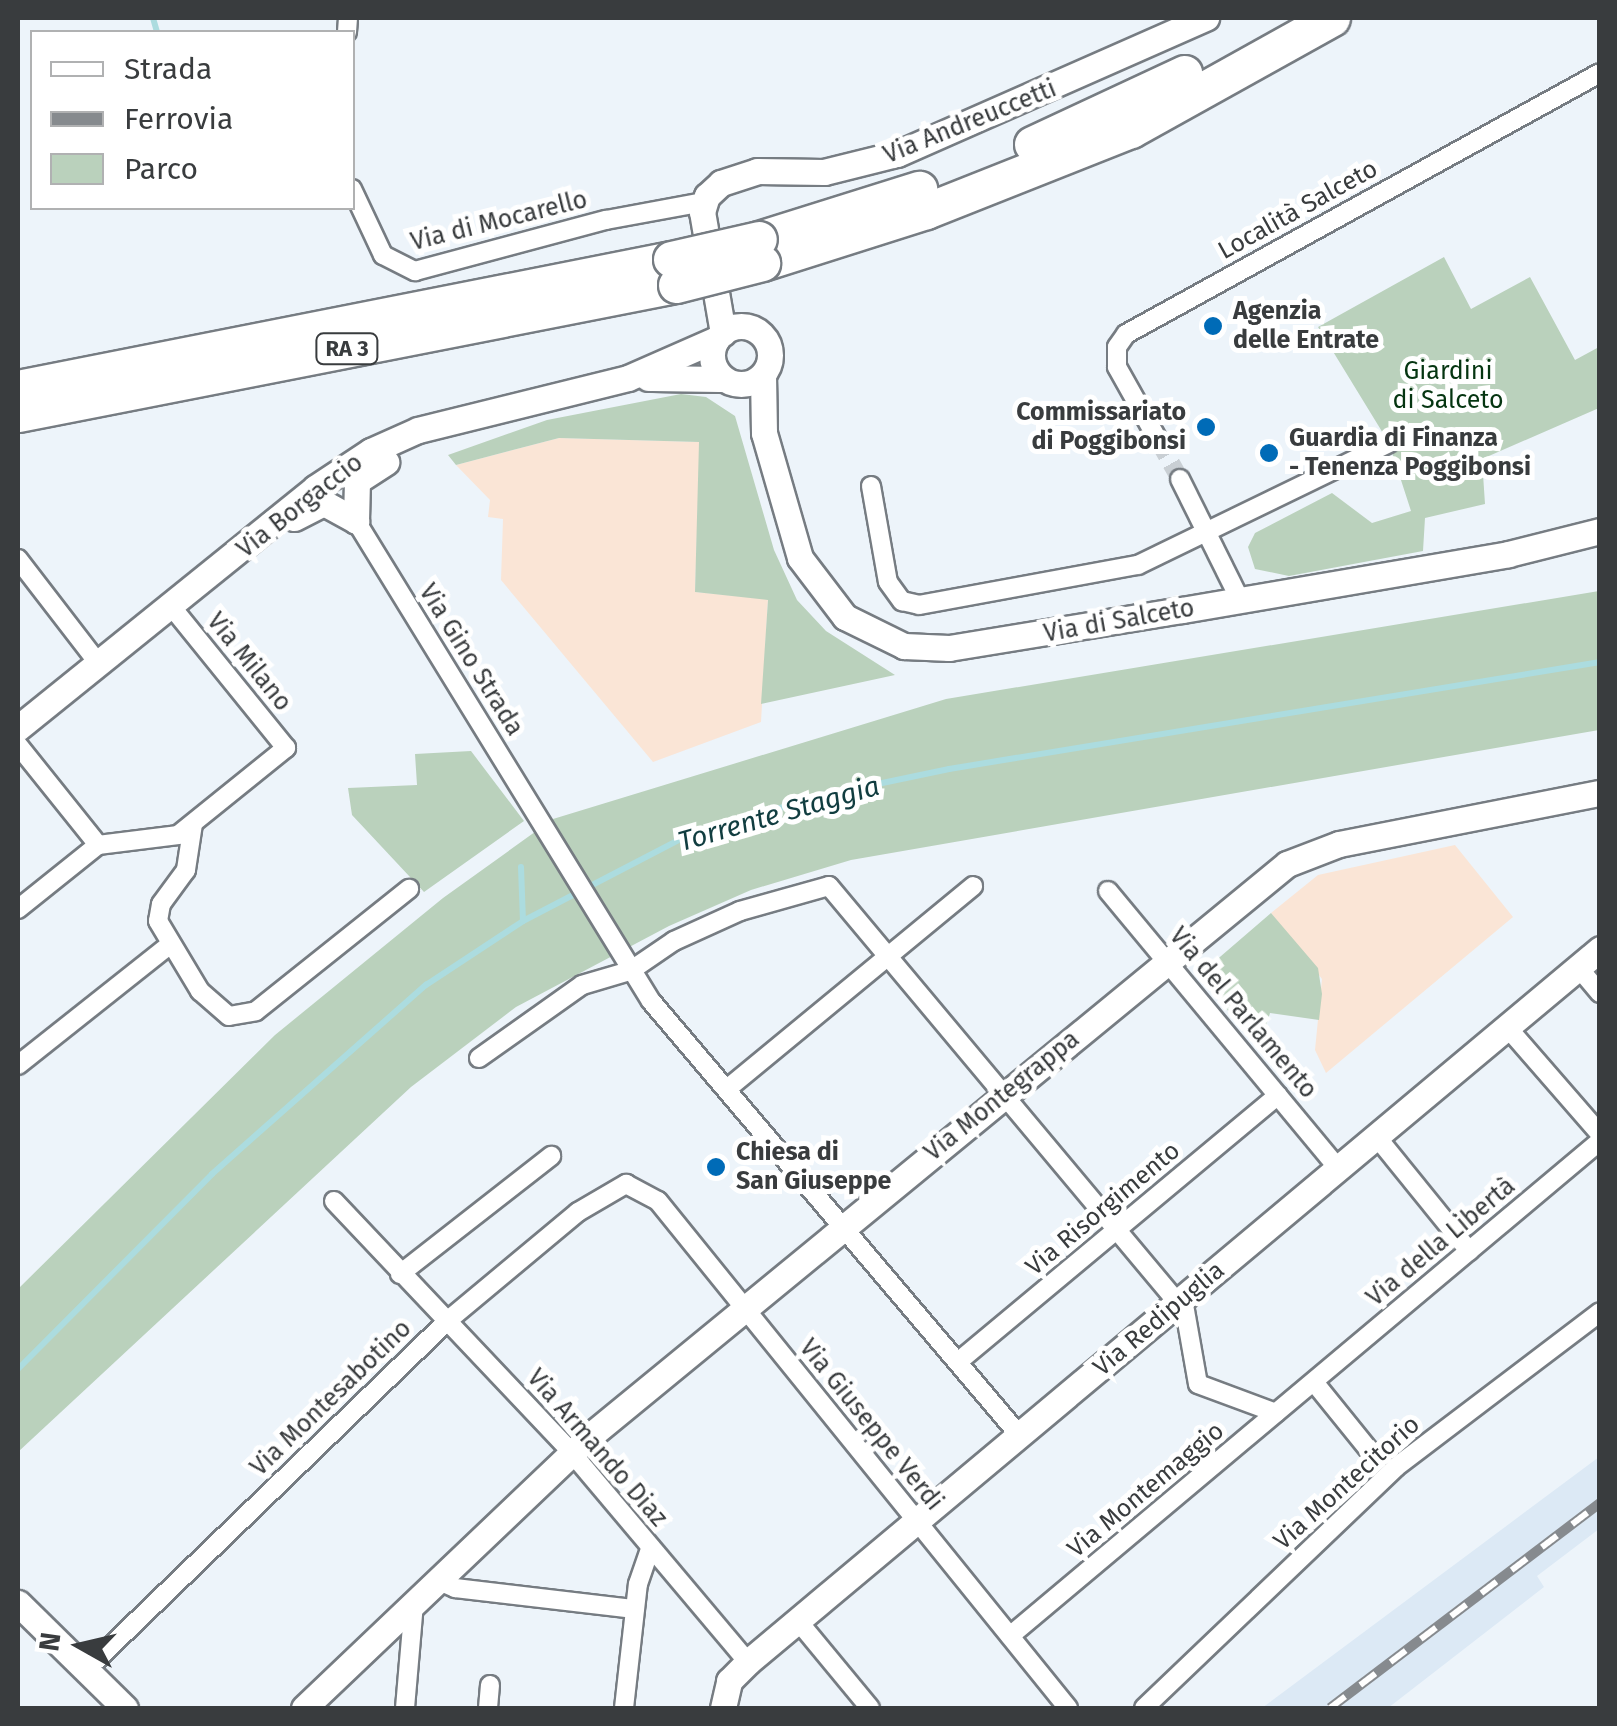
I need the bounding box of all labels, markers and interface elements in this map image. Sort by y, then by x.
legend [30,30,355,210]
text: Strada [124,51,212,87]
street label: Via Andreuccetti [879,74,1061,170]
text: Ferrovia [124,101,233,137]
text: Parco [124,151,198,187]
street label: Località Salceto [1213,154,1383,266]
street label: Via di Mocarello [408,185,590,257]
place label: Agenzia delle Entrate [1233,297,1379,356]
marker: Agenzia delle Entrate [1202,315,1224,337]
road number: RA 3 [314,332,380,366]
park label: Giardini di Salceto [1392,357,1504,416]
place label: Commissariato di Poggibonsi [1016,398,1186,457]
marker: Commissariato di Poggibonsi [1195,416,1217,438]
place label: Guardia di Finanza - Tenenza Poggibonsi [1289,424,1531,483]
marker: Guardia di Finanza - Tenenza Poggibonsi [1258,442,1280,464]
street label: Via Borgaccio [231,448,369,564]
street label: Via Gino Strada [412,579,530,741]
street label: Via di Salceto [1041,593,1197,649]
street label: Via Milano [200,607,298,717]
water label: Torrente Staggia [674,769,884,859]
street label: Via del Parlamento [1163,921,1323,1105]
street label: Via Montegrappa [919,1024,1085,1168]
street label: Via Risorgimento [1020,1136,1186,1282]
place label: Chiesa di San Giuseppe [736,1138,891,1197]
marker: Chiesa di San Giuseppe [705,1156,727,1178]
street label: Via della Libertà [1361,1171,1521,1313]
street label: Via Redipuglia [1087,1255,1231,1383]
street label: Via Montesabotino [244,1314,418,1482]
street label: Via Giuseppe Verdi [793,1333,949,1517]
street label: Via Armando Diaz [521,1363,673,1533]
street label: Via Montecitorio [1268,1410,1426,1556]
street label: Via Montemaggio [1062,1416,1230,1564]
north arrow [30,1596,130,1696]
text: N [32,1630,67,1653]

